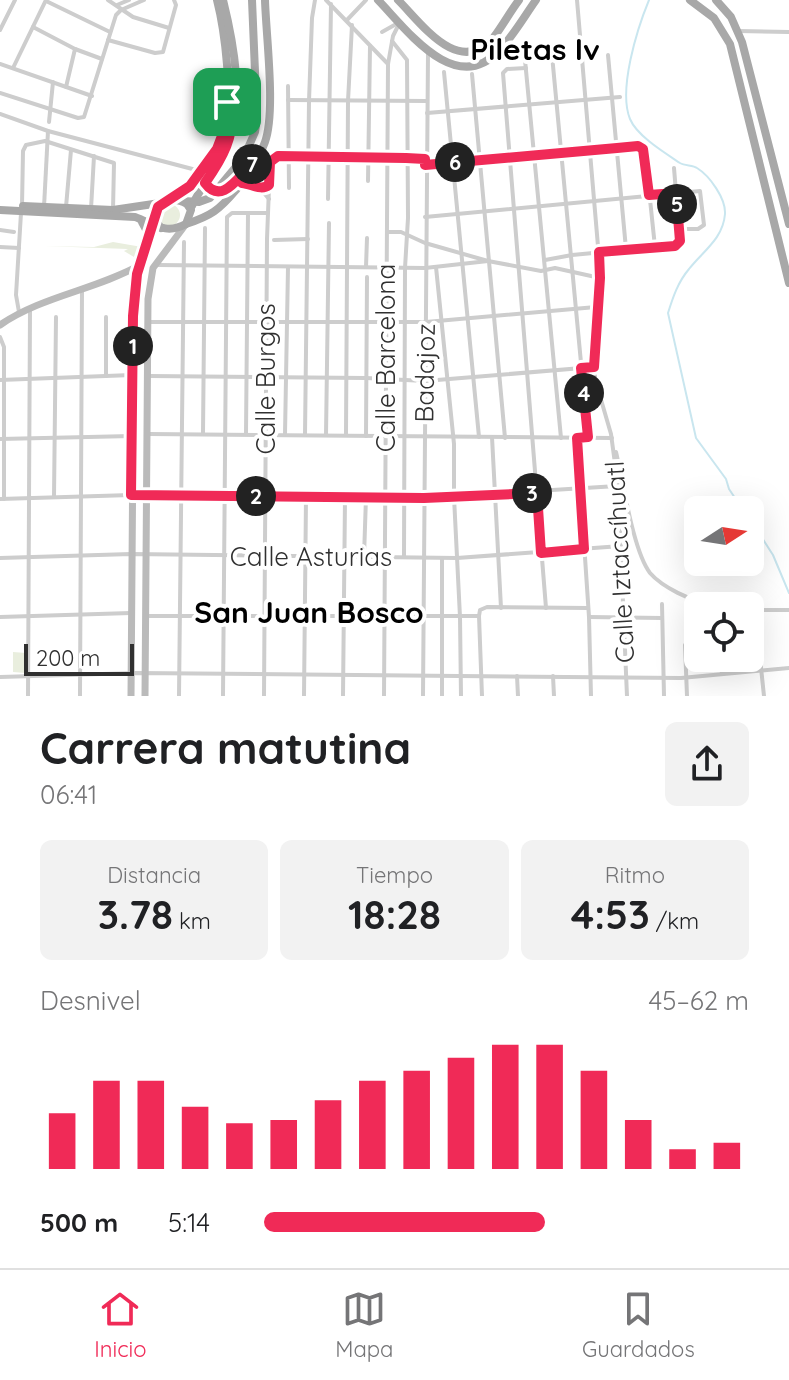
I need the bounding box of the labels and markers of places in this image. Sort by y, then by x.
pin [193,68,261,136]
pin: 6 [435,142,475,182]
pin: 7 [232,144,272,184]
pin: 5 [657,184,697,224]
pin: 1 [113,326,153,366]
pin: 4 [564,373,604,413]
pin: 3 [512,473,552,513]
pin: 2 [236,476,276,516]

